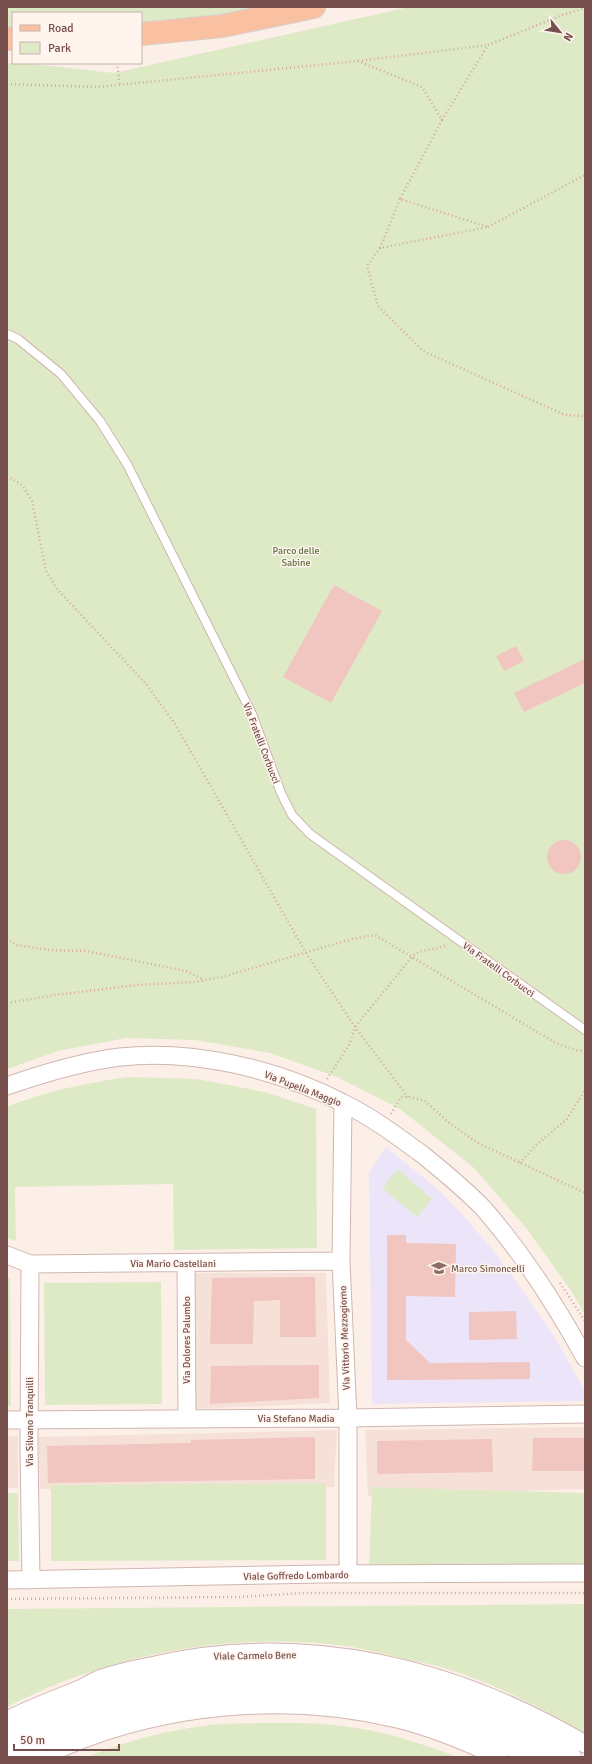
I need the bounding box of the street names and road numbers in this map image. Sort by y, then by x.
street label: Via Fratelli Corbucci [240,701,282,786]
street label: Via Fratelli Corbucci [460,940,537,1000]
street label: Via Pupella Maggio [262,1069,343,1109]
street label: Via Mario Castellani [130,1258,216,1270]
street label: Via Vittorio Mezzogiorno [337,1285,353,1391]
street label: Via Dolores Palumbo [181,1296,193,1384]
street label: Via Silvano Tranquilli [24,1377,36,1467]
street label: Via Stefano Madia [257,1413,335,1425]
street label: Viale Goffredo Lombardo [243,1569,349,1583]
street label: Viale Carmelo Bene [213,1649,297,1663]

